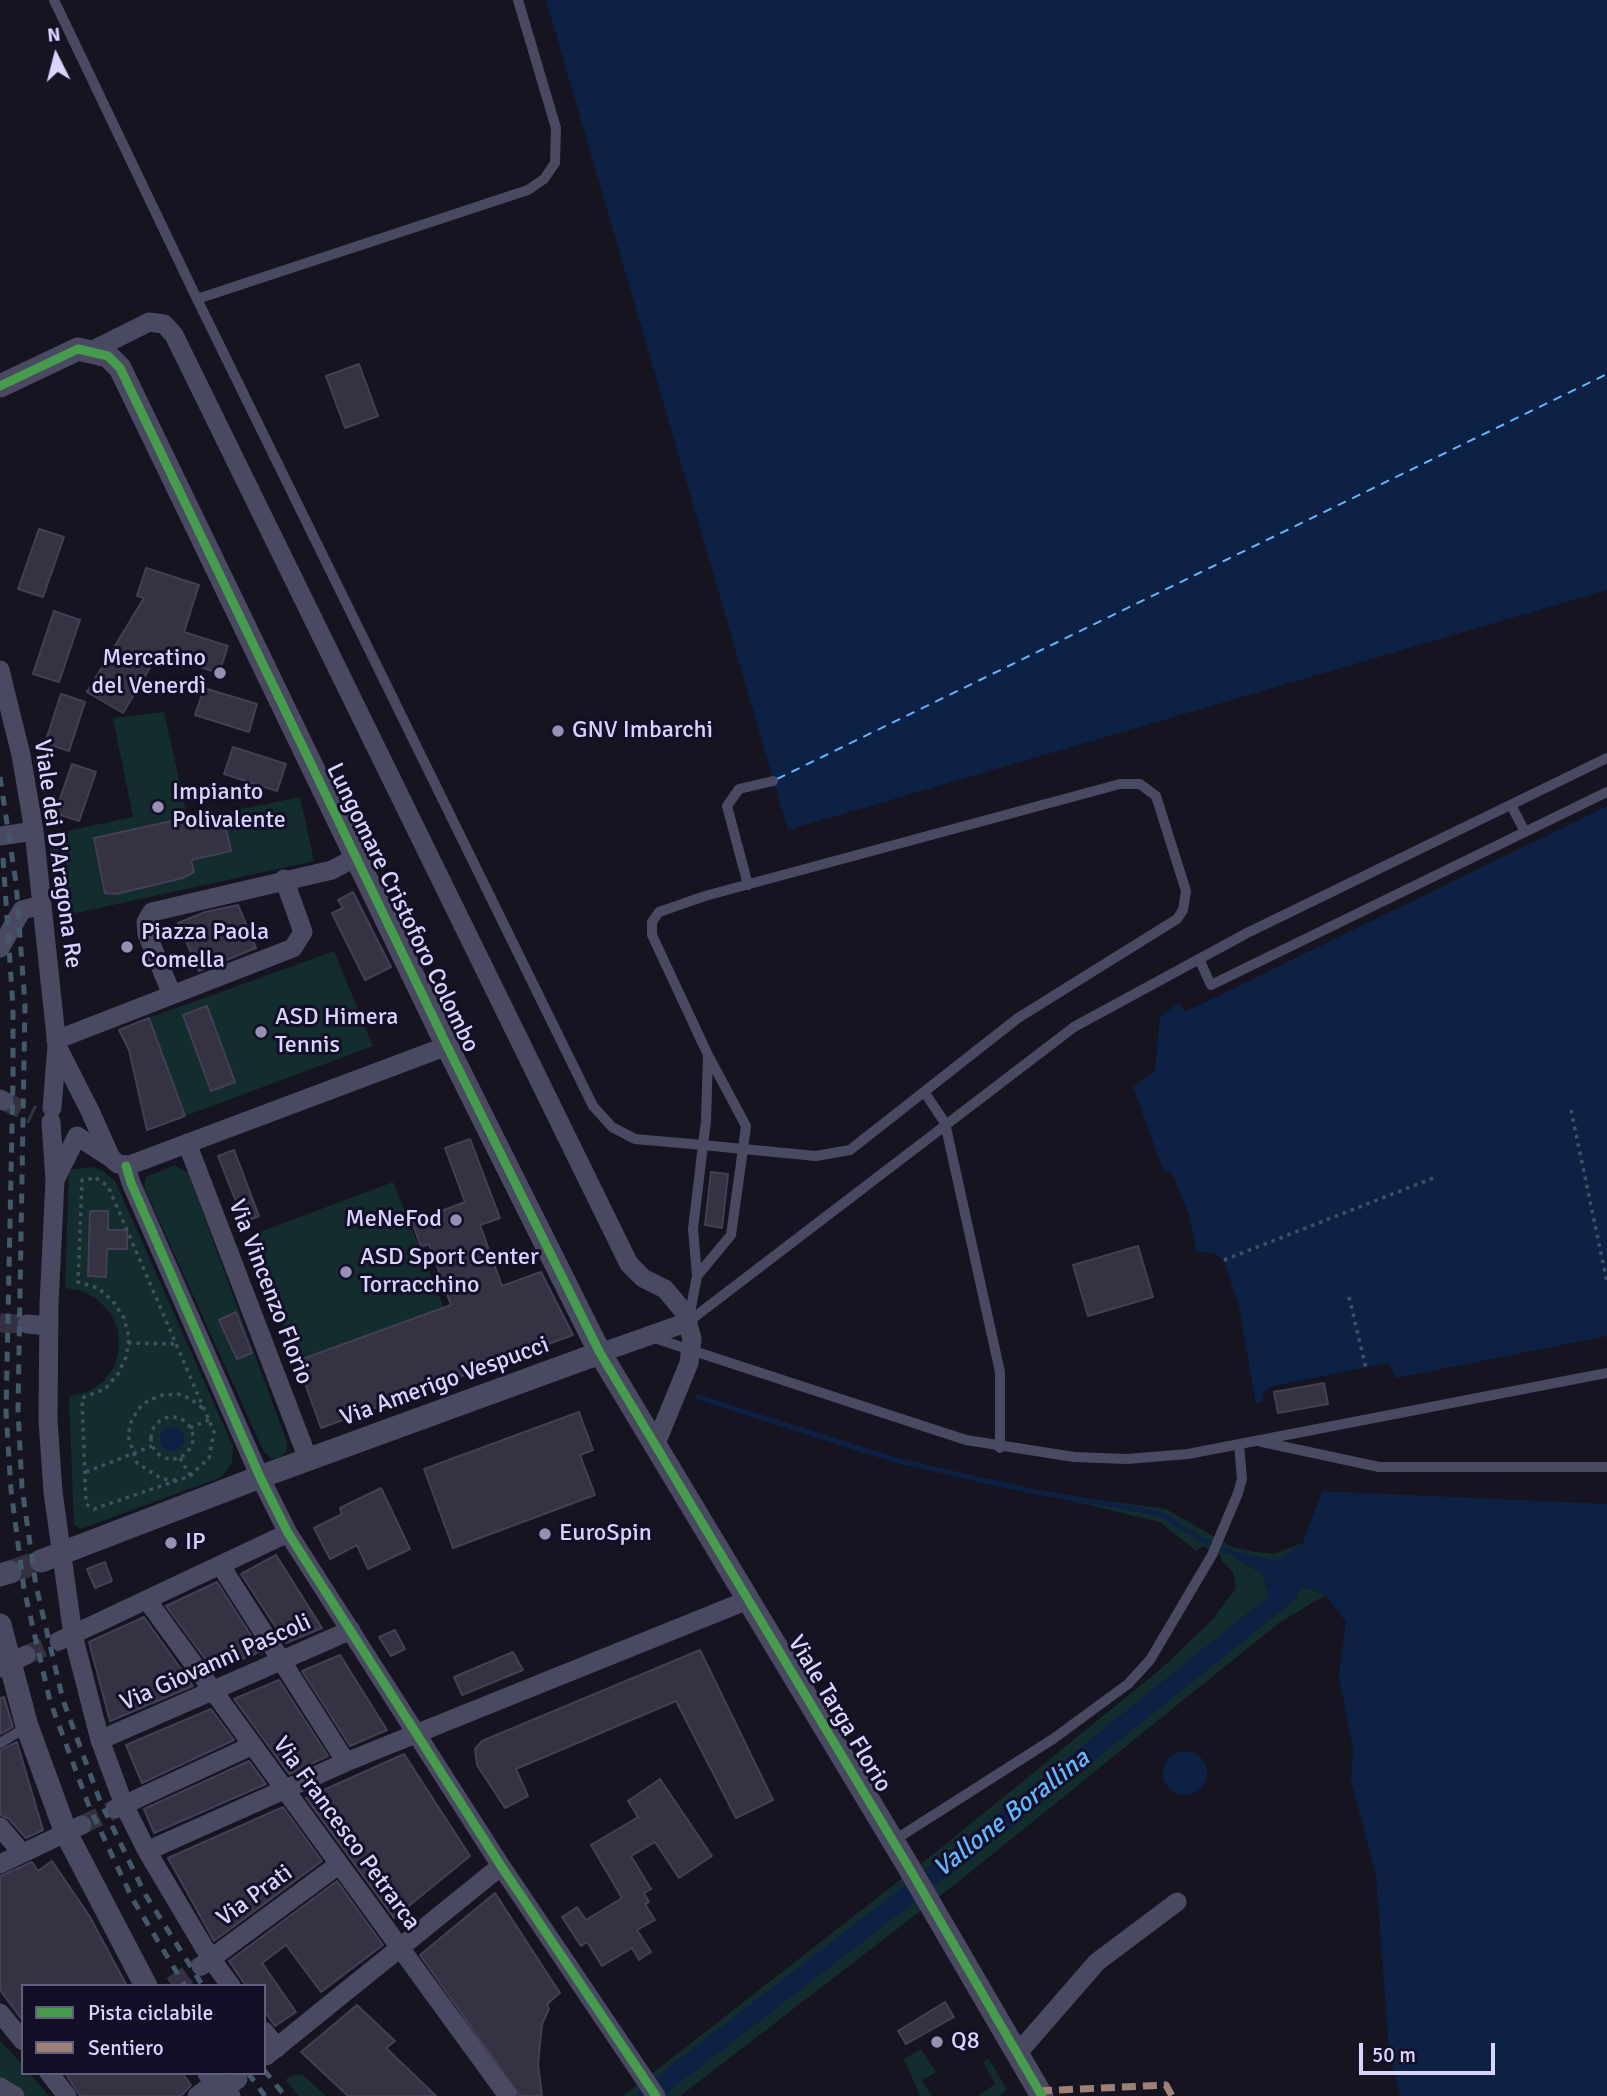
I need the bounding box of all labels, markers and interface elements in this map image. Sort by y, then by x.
north arrow [21,21,91,91]
text: N [46,22,62,48]
place label: Mercatino del Venerdì [92,645,206,701]
marker: Mercatino del Venerdì [212,665,228,681]
place label: GNV Imbarchi [572,717,713,745]
marker: GNV Imbarchi [550,723,566,739]
street label: Viale dei D'Aragona Re [27,738,87,970]
street label: Lungomare Cristoforo Colombo [319,759,485,1057]
place label: Impianto Polivalente [172,779,286,835]
marker: Impianto Polivalente [150,799,166,815]
place label: Piazza Paola Comella [141,919,269,975]
marker: Piazza Paola Comella [119,939,135,955]
place label: ASD Himera Tennis [275,1004,398,1060]
marker: ASD Himera Tennis [253,1024,269,1040]
street label: Via Vincenzo Florio [222,1196,318,1388]
place label: MeNeFod [345,1206,442,1234]
marker: MeNeFod [448,1212,464,1228]
place label: ASD Sport Center Torracchino [360,1244,539,1300]
marker: ASD Sport Center Torracchino [338,1264,354,1280]
street label: Via Amerigo Vespucci [337,1331,553,1433]
place label: EuroSpin [559,1520,652,1548]
marker: EuroSpin [537,1526,553,1542]
place label: IP [185,1529,206,1557]
marker: IP [163,1535,179,1551]
street label: Via Giovanni Pascoli [116,1608,316,1718]
street label: Viale Targa Florio [781,1630,897,1798]
street label: Via Francesco Petrarca [266,1732,426,1936]
water label: Vallone Borallina [928,1743,1096,1885]
street label: Via Prati [211,1859,299,1933]
legend [21,1984,266,2075]
text: Pista ciclabile [88,2000,213,2026]
place label: Q8 [951,2028,980,2056]
scale bar [1362,2030,1498,2074]
marker: Q8 [929,2034,945,2050]
text: Sentiero [88,2035,164,2061]
text: 50 m [1372,2042,1416,2068]

